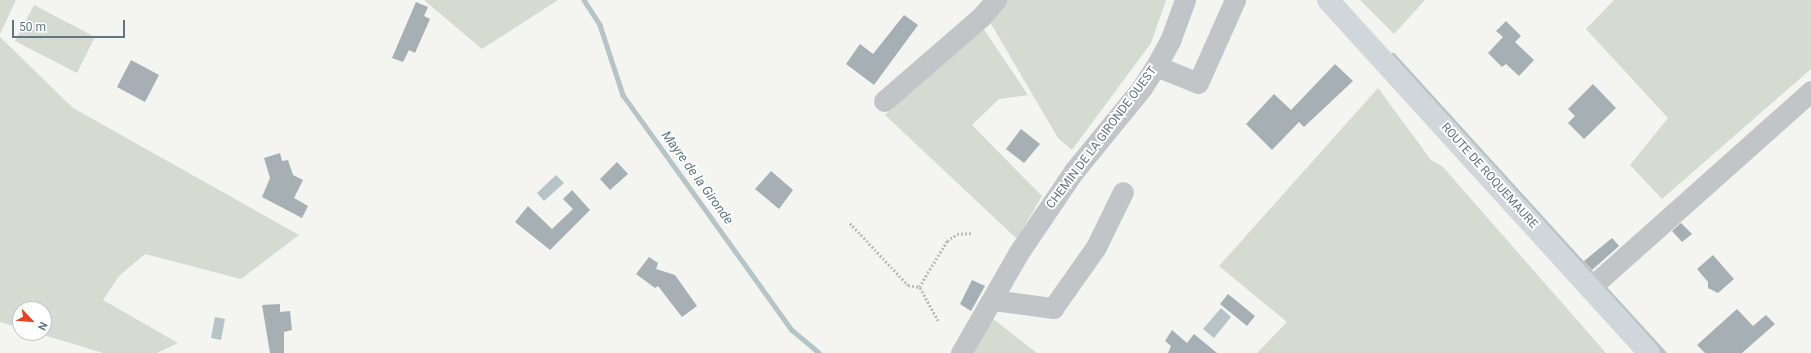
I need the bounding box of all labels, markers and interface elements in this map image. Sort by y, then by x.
scale bar [14,12,127,38]
text: 50 m [19,20,46,34]
street label: CHEMIN DE LA GIRONDE OUEST [1044,64,1160,212]
street label: ROUTE DE ROQUEMAURE [1438,120,1540,232]
water label: Mayre de la Gironde [658,128,736,228]
north arrow [12,301,52,341]
text: N [35,320,50,332]

